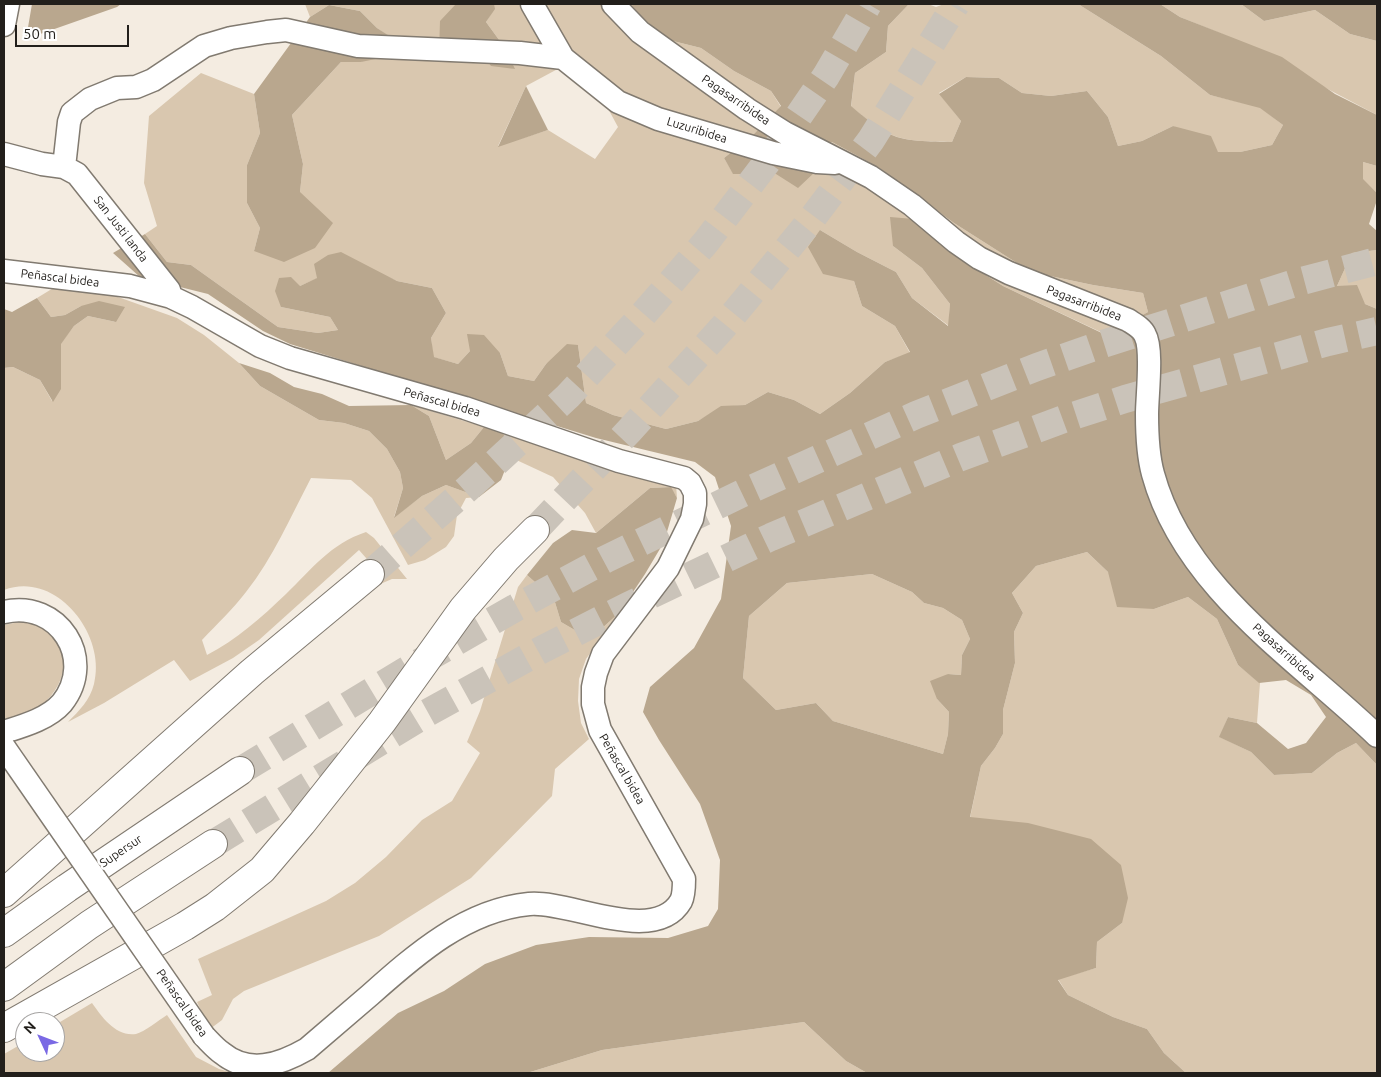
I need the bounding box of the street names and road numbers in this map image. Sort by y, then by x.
street label: Pagasarribidea [699,72,773,128]
street label: Luzuribidea [665,114,729,146]
street label: San Justi landa [91,193,151,265]
street label: Peñascal bidea [20,266,100,290]
street label: Pagasarribidea [1044,282,1124,324]
street label: Peñascal bidea [402,384,482,420]
street label: Pagasarribidea [1250,620,1318,684]
street label: Peñascal bidea [596,731,648,807]
street label: Supersur [97,832,145,870]
street label: Peñascal bidea [153,966,211,1040]

